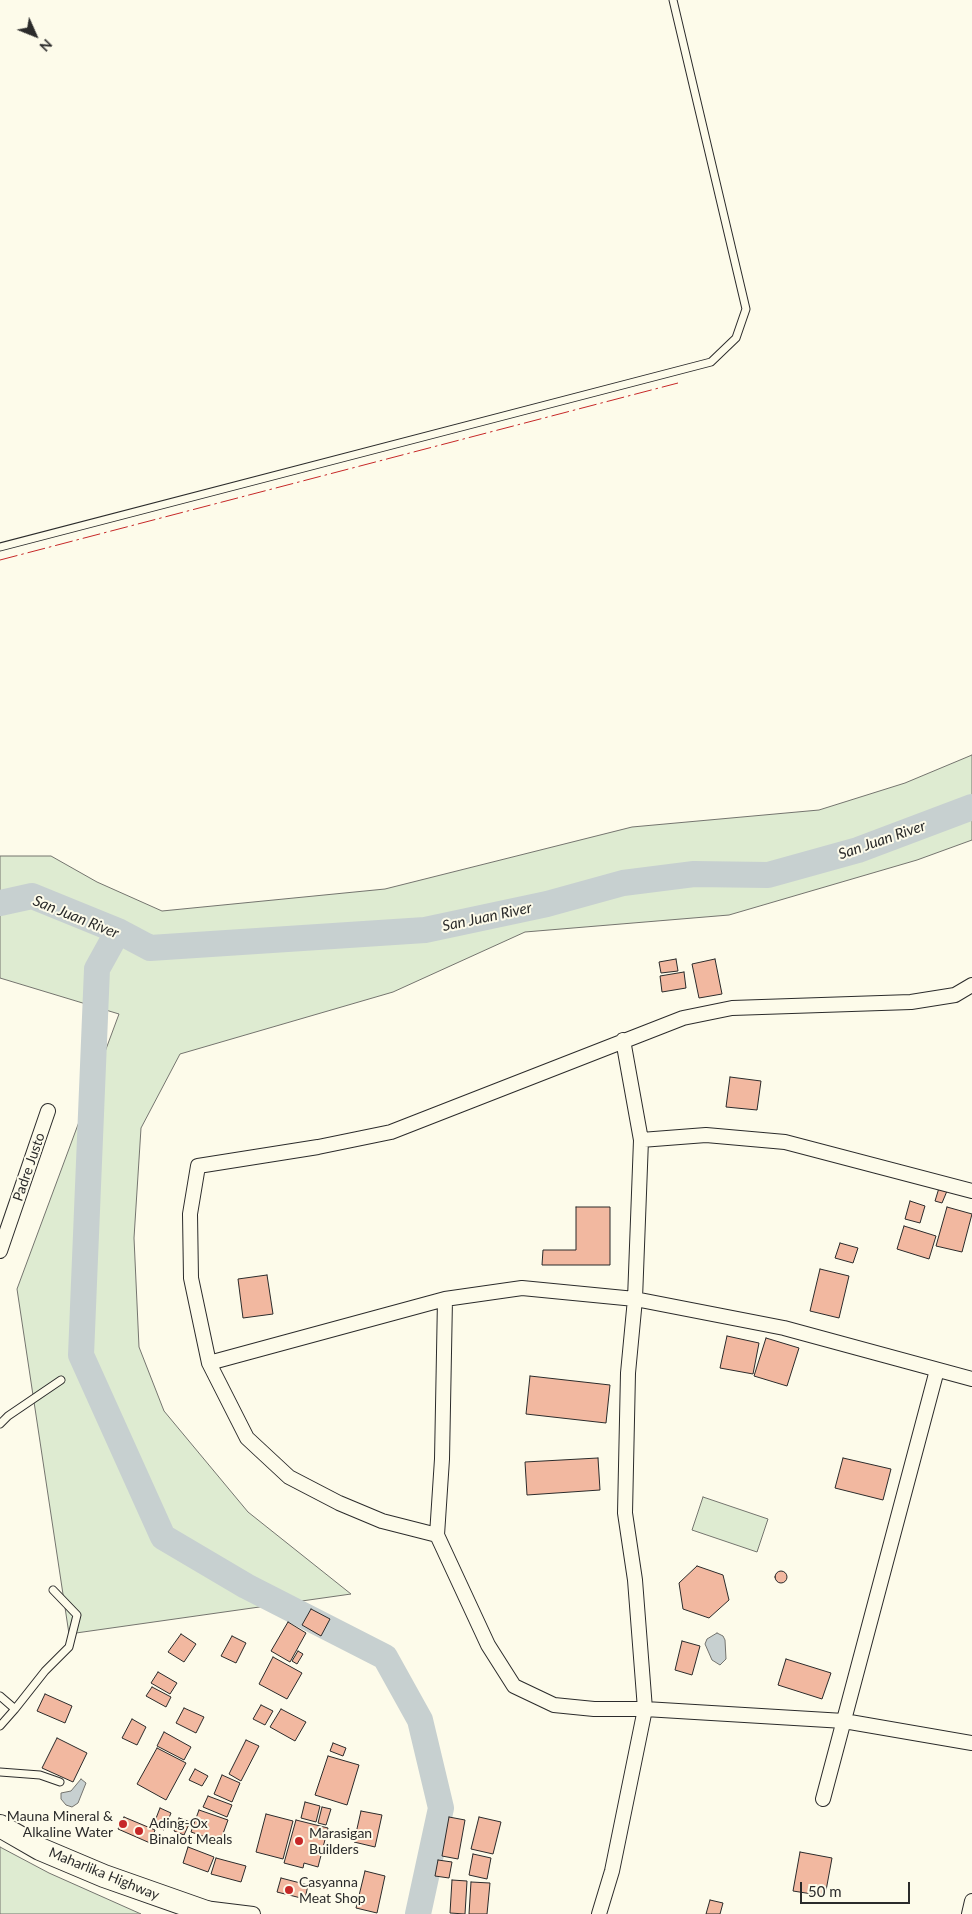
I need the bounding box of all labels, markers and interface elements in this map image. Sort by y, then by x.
north arrow [10,10,60,60]
text: N [36,36,56,56]
water label: San Juan River [836,817,928,863]
water label: San Juan River [30,892,122,942]
water label: San Juan River [441,899,533,935]
street label: Padre Justo [9,1131,49,1203]
place label: Mauna Mineral & Alkaline Water [7,1808,113,1840]
place label: Ading-Ox Binalot Meals [149,1815,232,1848]
marker: Mauna Mineral & Alkaline Water [117,1818,129,1830]
marker: Ading-Ox Binalot Meals [133,1825,145,1837]
place label: Marasigan Builders [309,1825,372,1858]
marker: Marasigan Builders [293,1835,305,1847]
street label: Maharlika Highway [46,1844,162,1904]
scale bar [802,1872,912,1904]
place label: Casyanna Meat Shop [299,1874,366,1906]
text: 50 m [808,1882,842,1900]
marker: Casyanna Meat Shop [283,1884,295,1896]

